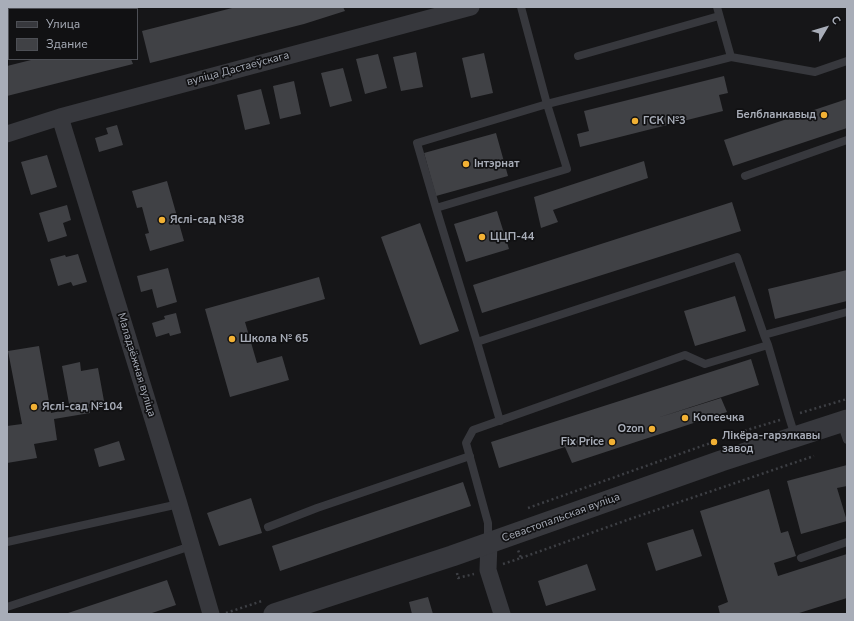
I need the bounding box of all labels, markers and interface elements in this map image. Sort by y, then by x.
legend [8,8,138,60]
north arrow [806,8,846,48]
text: С [828,13,844,28]
text: Улица [46,16,80,32]
text: Здание [46,36,88,52]
street label: вуліца Дастаеўскага [185,49,291,89]
place label: Белбланкавыд [736,108,816,122]
marker: Белбланкавыд [819,110,829,120]
place label: ГСК №3 [643,114,686,128]
marker: ГСК №3 [630,116,640,126]
place label: Інтэрнат [474,157,519,171]
marker: Інтэрнат [461,159,471,169]
place label: Яслі-сад №38 [170,213,244,227]
marker: Яслі-сад №38 [157,215,167,225]
place label: ЦЦП-44 [490,230,534,244]
marker: ЦЦП-44 [477,232,487,242]
street label: Маладзёжная вуліца [114,311,158,419]
place label: Школа № 65 [240,332,308,346]
marker: Школа № 65 [227,334,237,344]
place label: Яслі-сад №104 [42,400,123,414]
marker: Яслі-сад №104 [29,402,39,412]
place label: Копеечка [693,411,744,425]
marker: Копеечка [680,413,690,423]
place label: Ozon [617,422,644,436]
marker: Ozon [647,424,657,434]
place label: Лікёра-гарэлкавы завод [722,429,820,455]
place label: Fix Price [561,435,604,449]
marker: Fix Price [607,437,617,447]
marker: Лікёра-гарэлкавы завод [709,437,719,447]
street label: Севастопальская вуліца [500,490,622,546]

